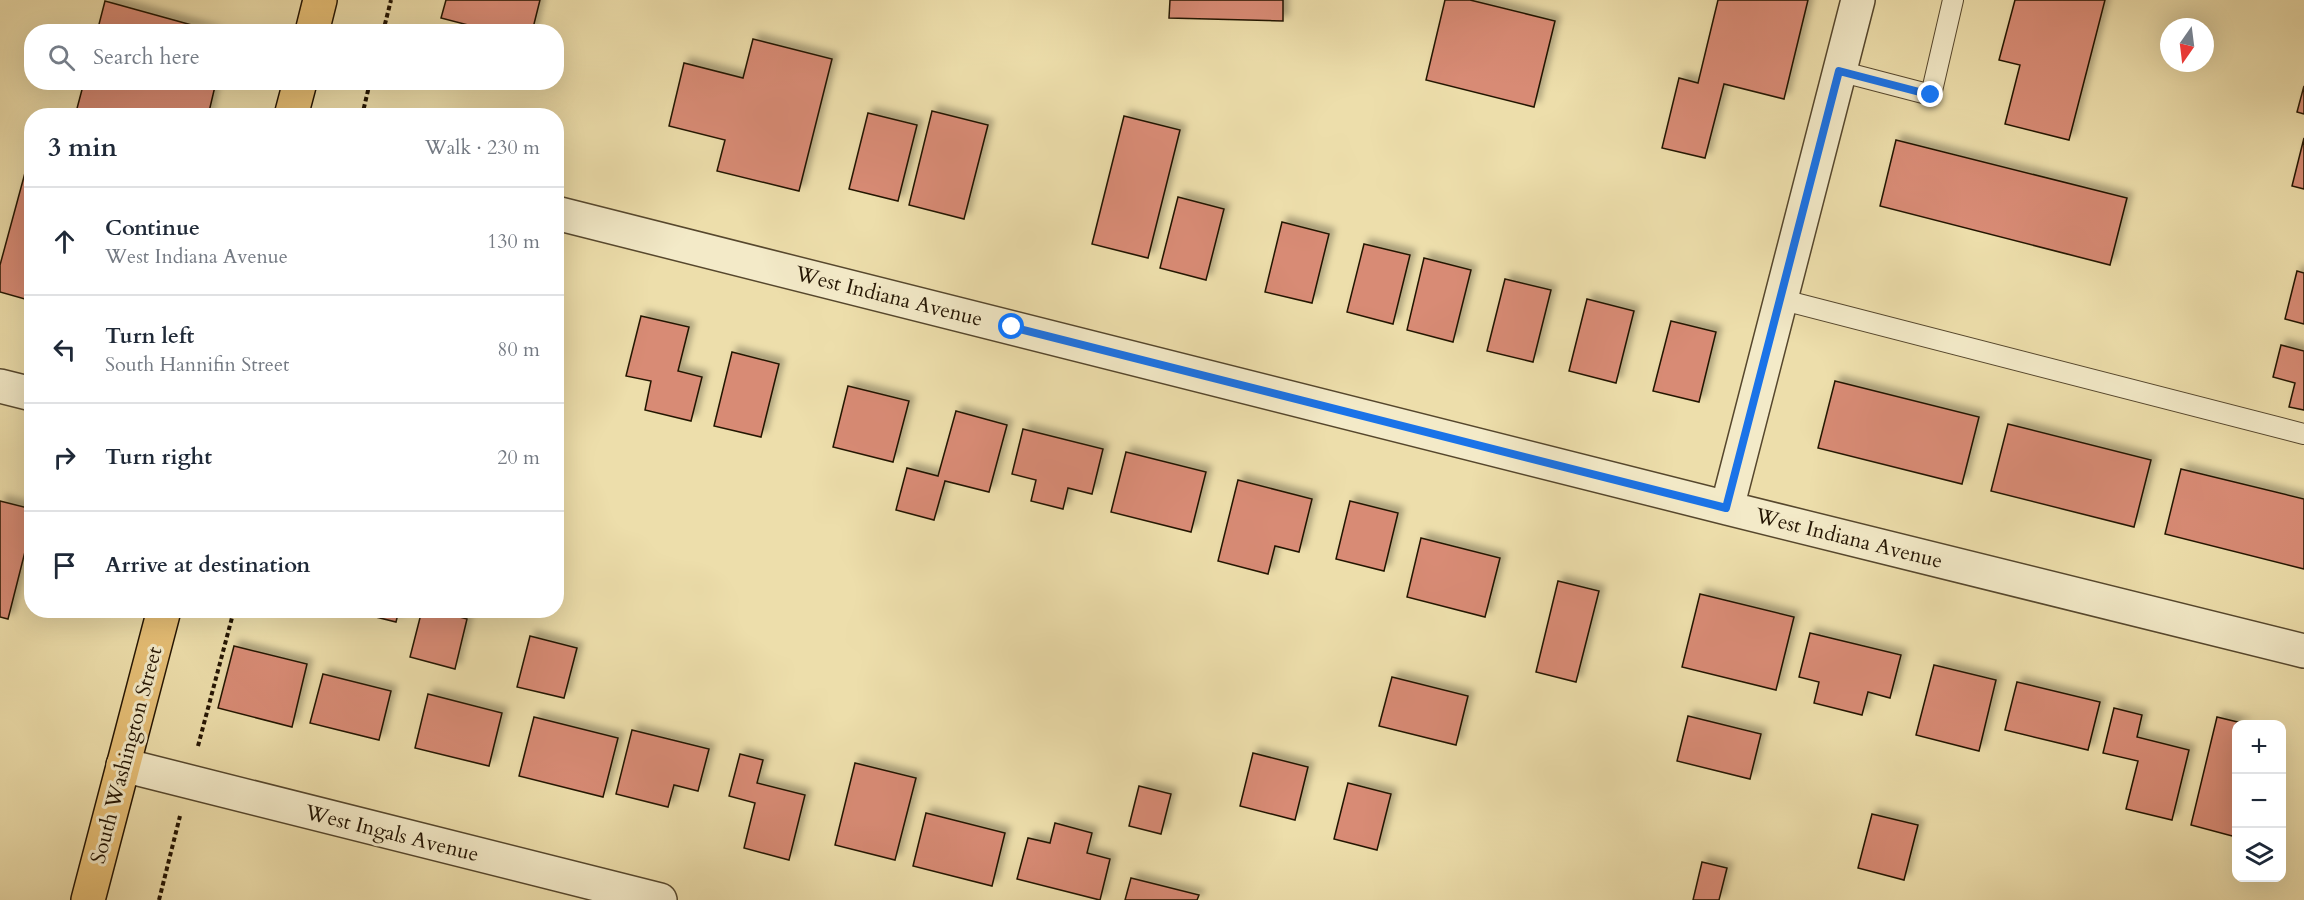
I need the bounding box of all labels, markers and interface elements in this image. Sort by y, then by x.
north arrow [2160,18,2214,72]
search box [24,24,564,90]
icon: search [45,41,78,74]
text: Search here [93,42,200,72]
route end [1917,81,1943,107]
text: 3 min [48,130,117,165]
text: Walk · 230 m [425,134,540,161]
text: Continue [105,213,200,243]
icon: ahead [48,225,81,258]
text: 130 m [487,228,540,255]
text: West Indiana Avenue [105,243,288,270]
street label: West Indiana Avenue [791,259,986,334]
route start [998,313,1024,339]
text: Turn left [105,321,194,351]
icon: left [48,333,81,366]
text: 80 m [497,336,540,363]
text: South Hannifin Street [105,351,289,378]
icon: right [48,441,81,474]
text: Turn right [105,442,212,472]
text: 20 m [497,444,540,471]
street label: West Indiana Avenue [1751,501,1946,576]
icon: arrive [48,549,81,582]
text: Arrive at destination [105,550,310,580]
street label: South Washington Street [84,643,170,867]
map controls [2232,720,2286,882]
button: + [2232,720,2286,774]
button: − [2232,774,2286,828]
street label: West Ingals Avenue [301,798,482,869]
button: layers [2232,828,2286,882]

